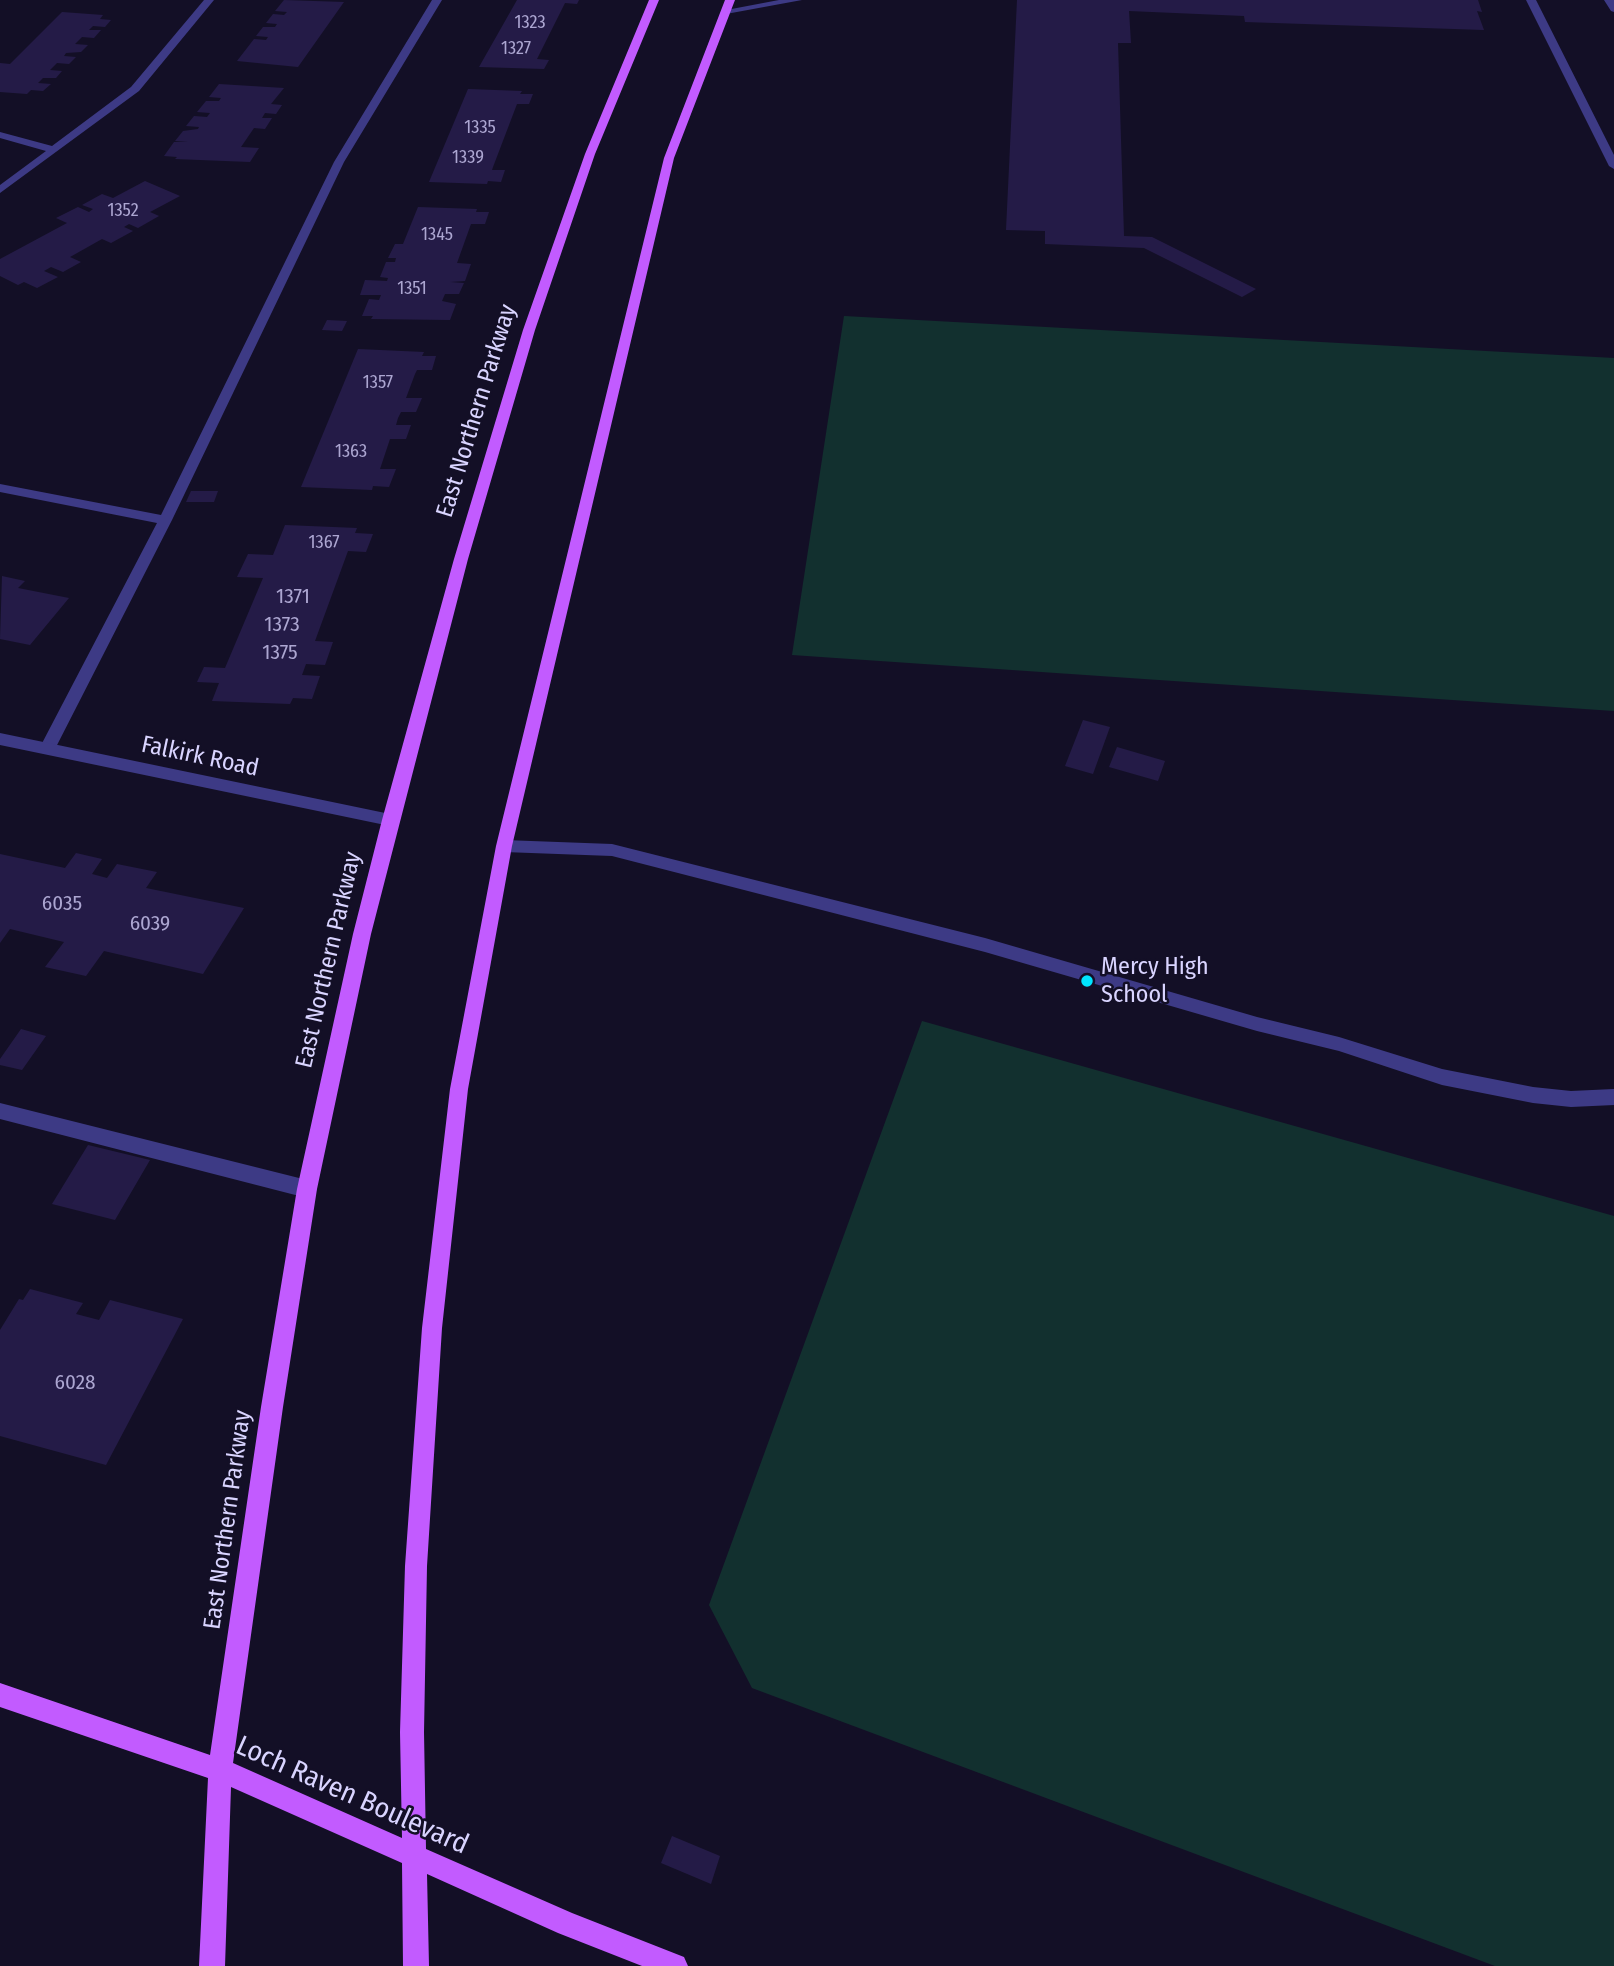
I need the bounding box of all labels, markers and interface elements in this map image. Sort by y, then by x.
house number: 1323 [514,12,546,34]
house number: 1327 [501,38,531,60]
house number: 1335 [464,117,496,139]
house number: 1339 [452,147,484,169]
house number: 1352 [107,200,139,222]
house number: 1345 [421,224,453,246]
house number: 1351 [397,278,427,300]
street label: East Northern Parkway [431,301,523,521]
house number: 1357 [363,372,393,394]
house number: 1363 [335,441,367,463]
house number: 1367 [309,532,339,554]
house number: 1371 [276,584,310,610]
house number: 1373 [264,612,300,638]
house number: 1375 [262,640,298,666]
street label: Falkirk Road [139,731,261,783]
street label: East Northern Parkway [290,849,368,1071]
house number: 6035 [42,891,82,917]
house number: 6039 [130,911,170,937]
place label: Mercy High School [1101,953,1209,1009]
marker: Mercy High School [1079,973,1095,989]
house number: 6028 [55,1370,95,1396]
street label: East Northern Parkway [198,1409,258,1631]
street label: Loch Raven Boulevard [230,1730,474,1862]

